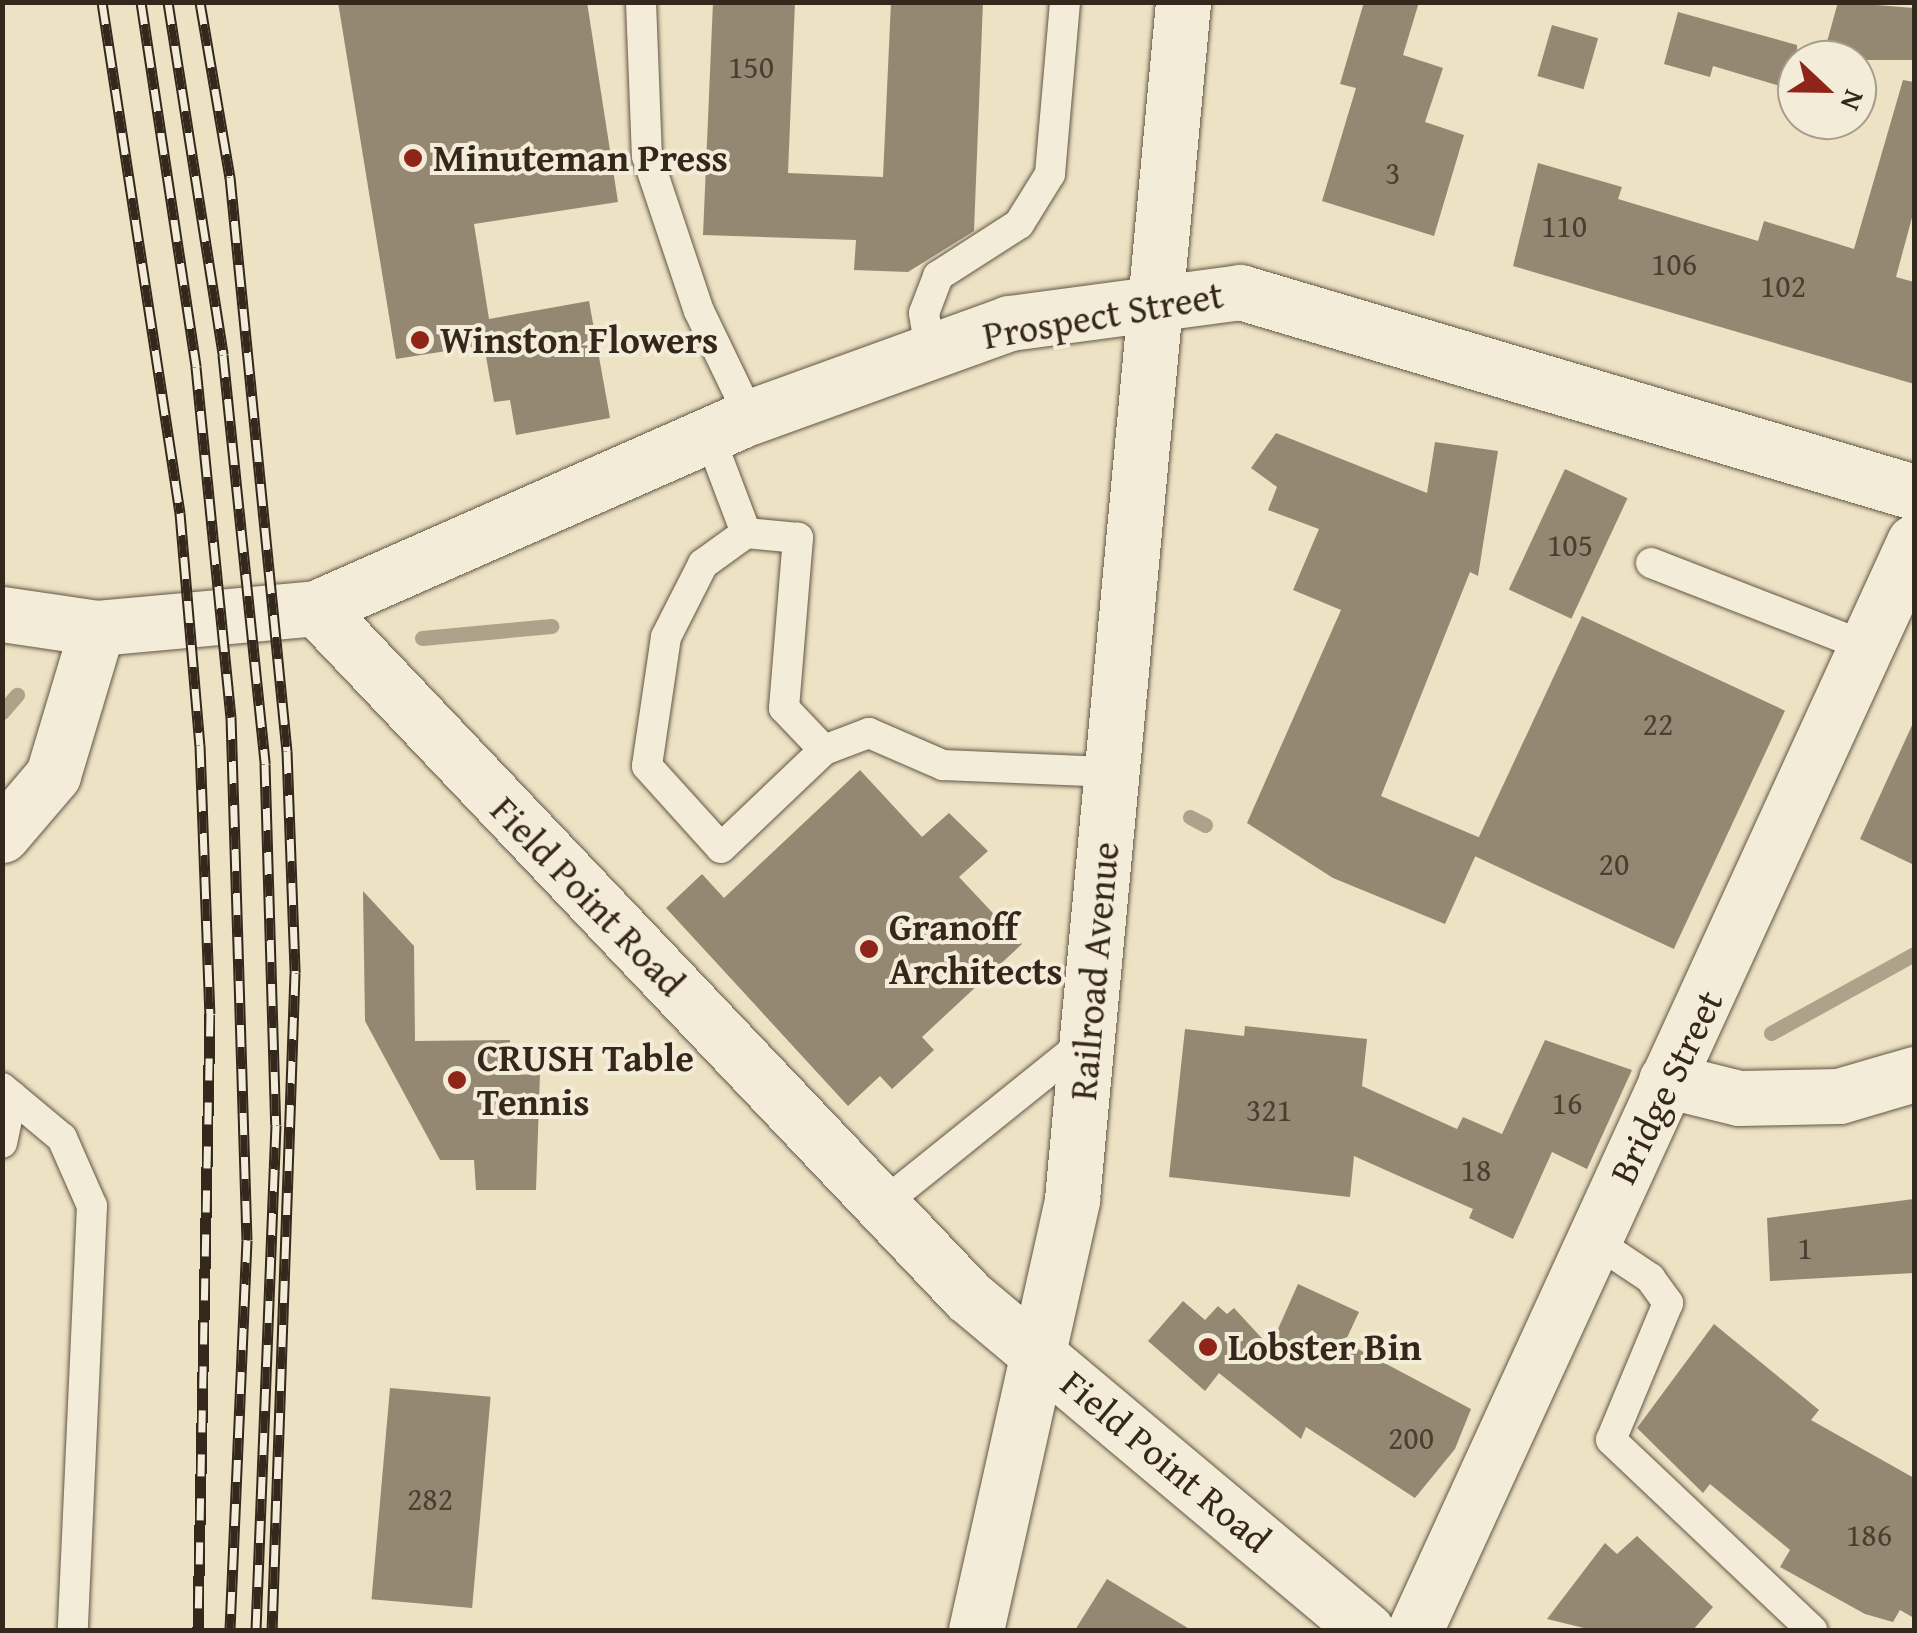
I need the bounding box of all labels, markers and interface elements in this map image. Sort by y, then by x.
north arrow [1777,40,1877,140]
house number: 150 [728,48,774,86]
text: N [1831,84,1876,117]
place label: Minuteman Press [433,135,728,181]
marker: Minuteman Press [402,147,424,169]
house number: 3 [1385,154,1401,192]
house number: 110 [1541,207,1587,245]
house number: 106 [1651,245,1697,283]
house number: 102 [1760,267,1806,305]
street label: Prospect Street [979,271,1227,359]
place label: Winston Flowers [440,317,718,363]
marker: Winston Flowers [409,329,431,351]
house number: 105 [1547,526,1593,564]
house number: 22 [1643,705,1673,743]
street label: Field Point Road [481,787,695,1005]
street label: Railroad Avenue [1060,840,1128,1102]
house number: 20 [1599,845,1629,883]
place label: Granoff Architects [889,904,1063,994]
marker: Granoff Architects [858,938,880,960]
street label: Bridge Street [1600,983,1732,1191]
place label: CRUSH Table Tennis [477,1035,694,1124]
marker: CRUSH Table Tennis [446,1069,468,1091]
house number: 16 [1552,1084,1582,1122]
house number: 321 [1246,1091,1292,1129]
house number: 18 [1461,1151,1491,1189]
house number: 1 [1797,1229,1813,1267]
place label: Lobster Bin [1228,1324,1422,1370]
marker: Lobster Bin [1197,1336,1219,1358]
street label: Field Point Road [1052,1360,1280,1562]
house number: 200 [1388,1419,1434,1457]
house number: 282 [407,1480,453,1518]
house number: 186 [1846,1516,1892,1554]

